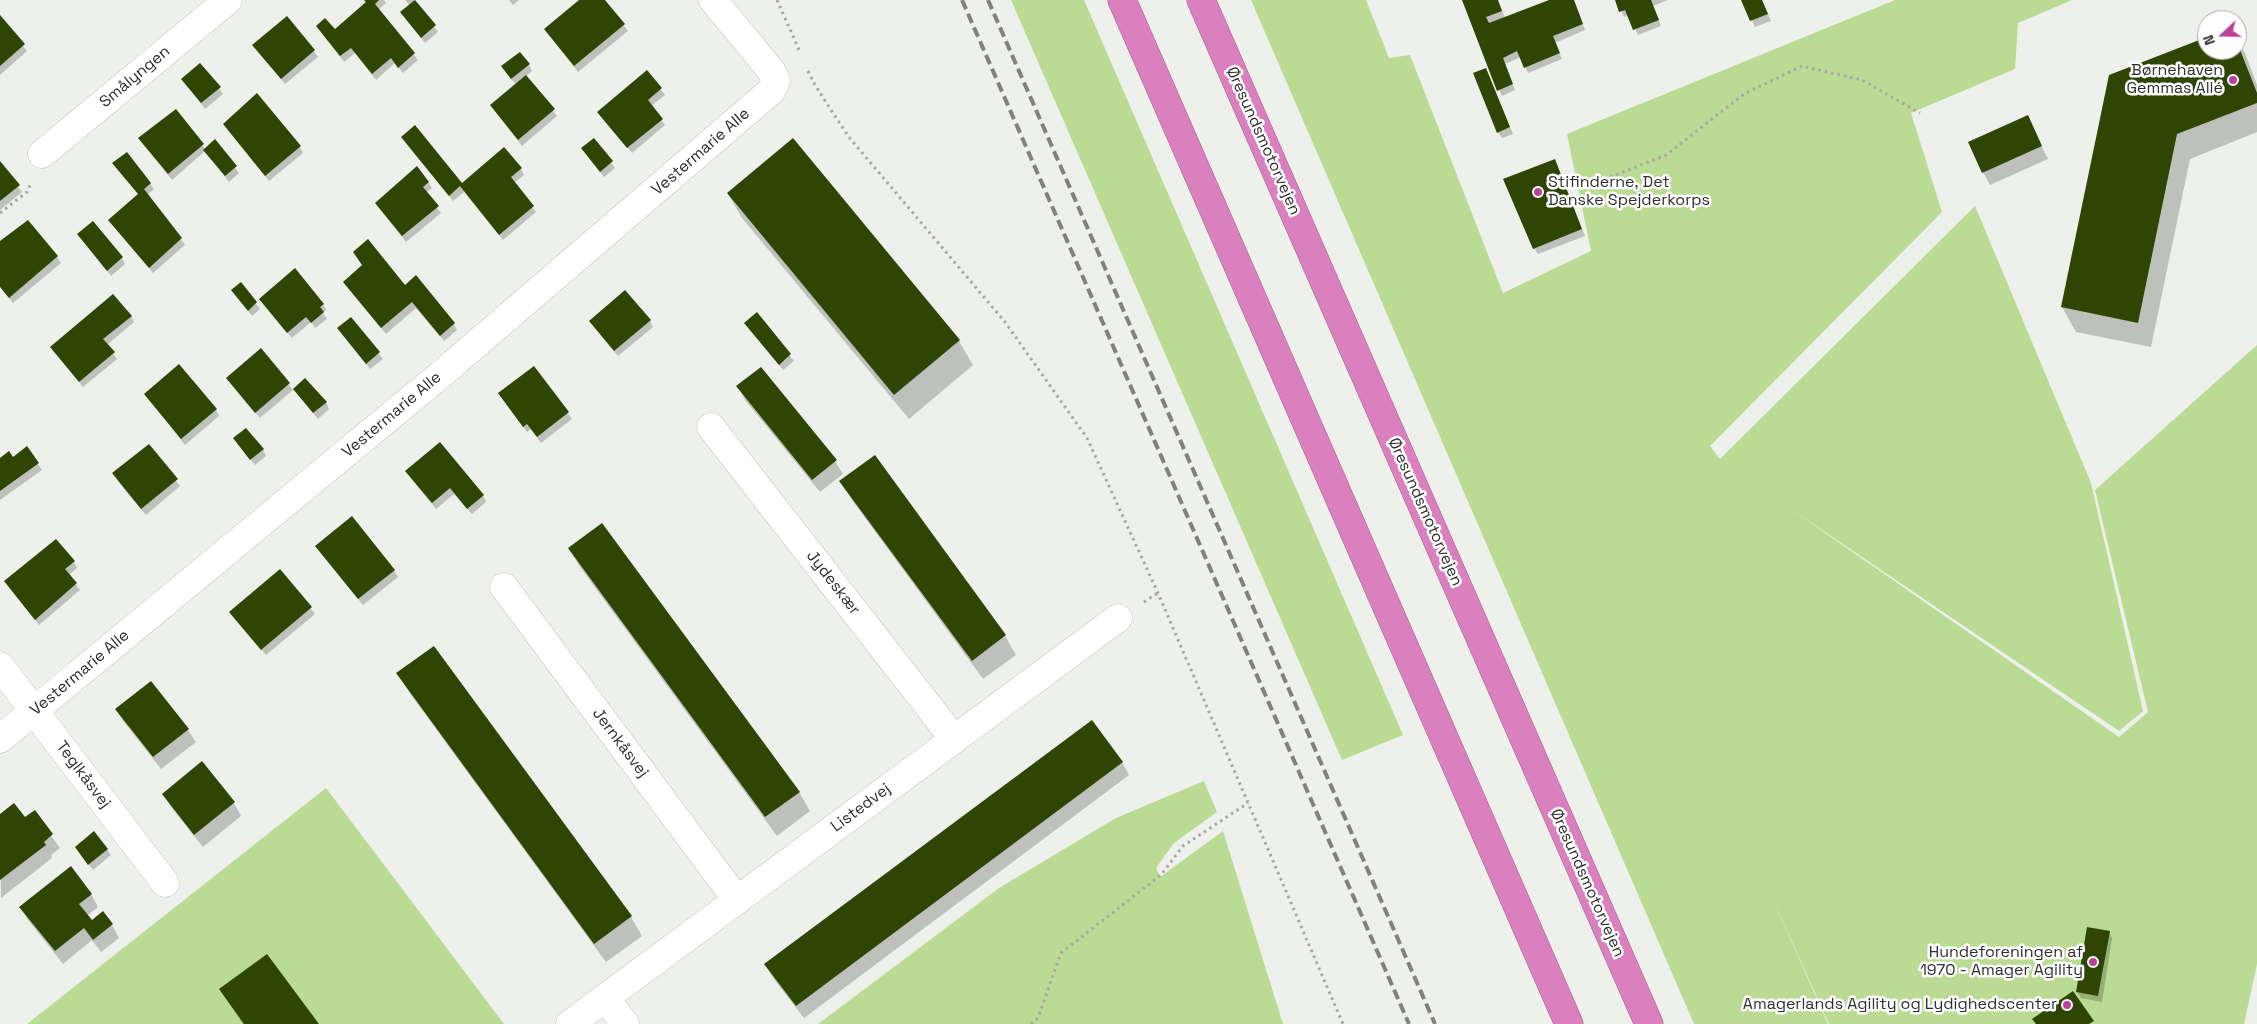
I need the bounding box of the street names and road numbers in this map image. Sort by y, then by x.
street label: Smålyngen [96,42,174,112]
street label: Øresundsmotorvejen [1222,64,1304,218]
street label: Vestermarie Alle [648,104,754,200]
street label: Vestermarie Alle [339,368,445,462]
street label: Øresundsmotorvejen [1384,435,1466,589]
street label: Jydeskær [802,547,864,619]
street label: Vestermarie Alle [27,626,133,720]
street label: Jernkåsvej [588,705,652,781]
street label: Teglkåsvej [52,738,114,812]
street label: Listedvej [827,779,895,837]
street label: Øresundsmotorvejen [1546,806,1628,960]

